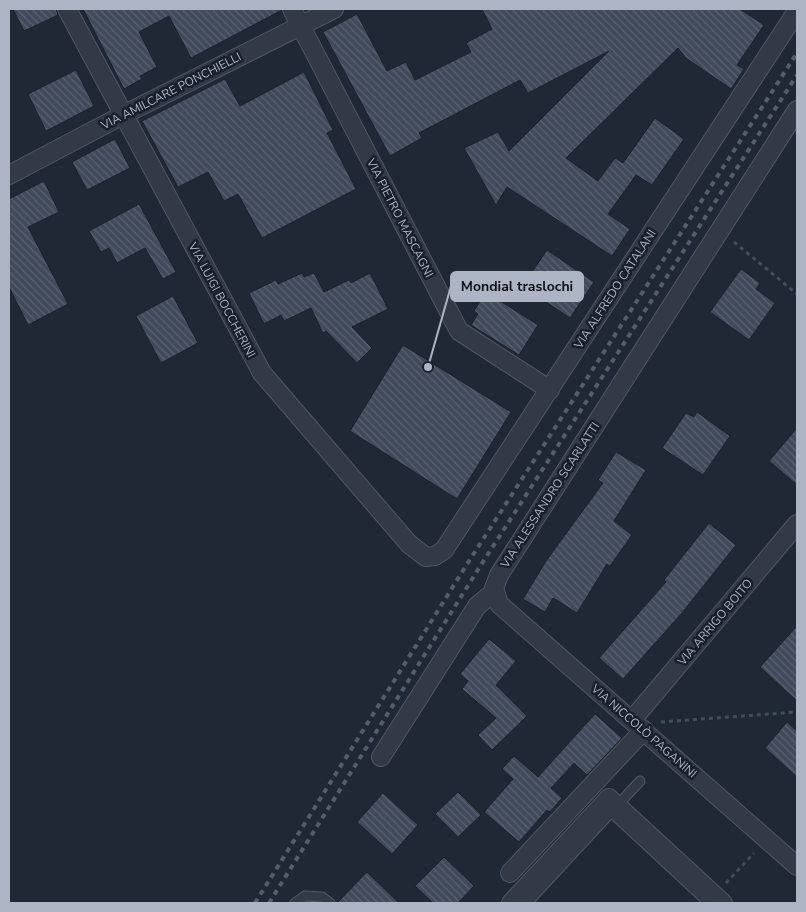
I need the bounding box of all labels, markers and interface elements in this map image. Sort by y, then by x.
street label: VIA AMILCARE PONCHIELLI [97,49,244,134]
street label: VIA PIETRO MASCAGNI [363,155,437,280]
street label: VIA ALFREDO CATALANI [570,226,660,352]
street label: VIA LUIGI BOCCHERINI [184,239,259,360]
callout: Mondial traslochi [451,272,583,301]
text: Mondial traslochi [461,277,573,296]
street label: VIA ALESSANDRO SCARLATTI [496,419,603,572]
street label: VIA ARRIGO BOITO [673,575,756,669]
street label: VIA NICCOLÒ PAGANINI [587,680,700,781]

